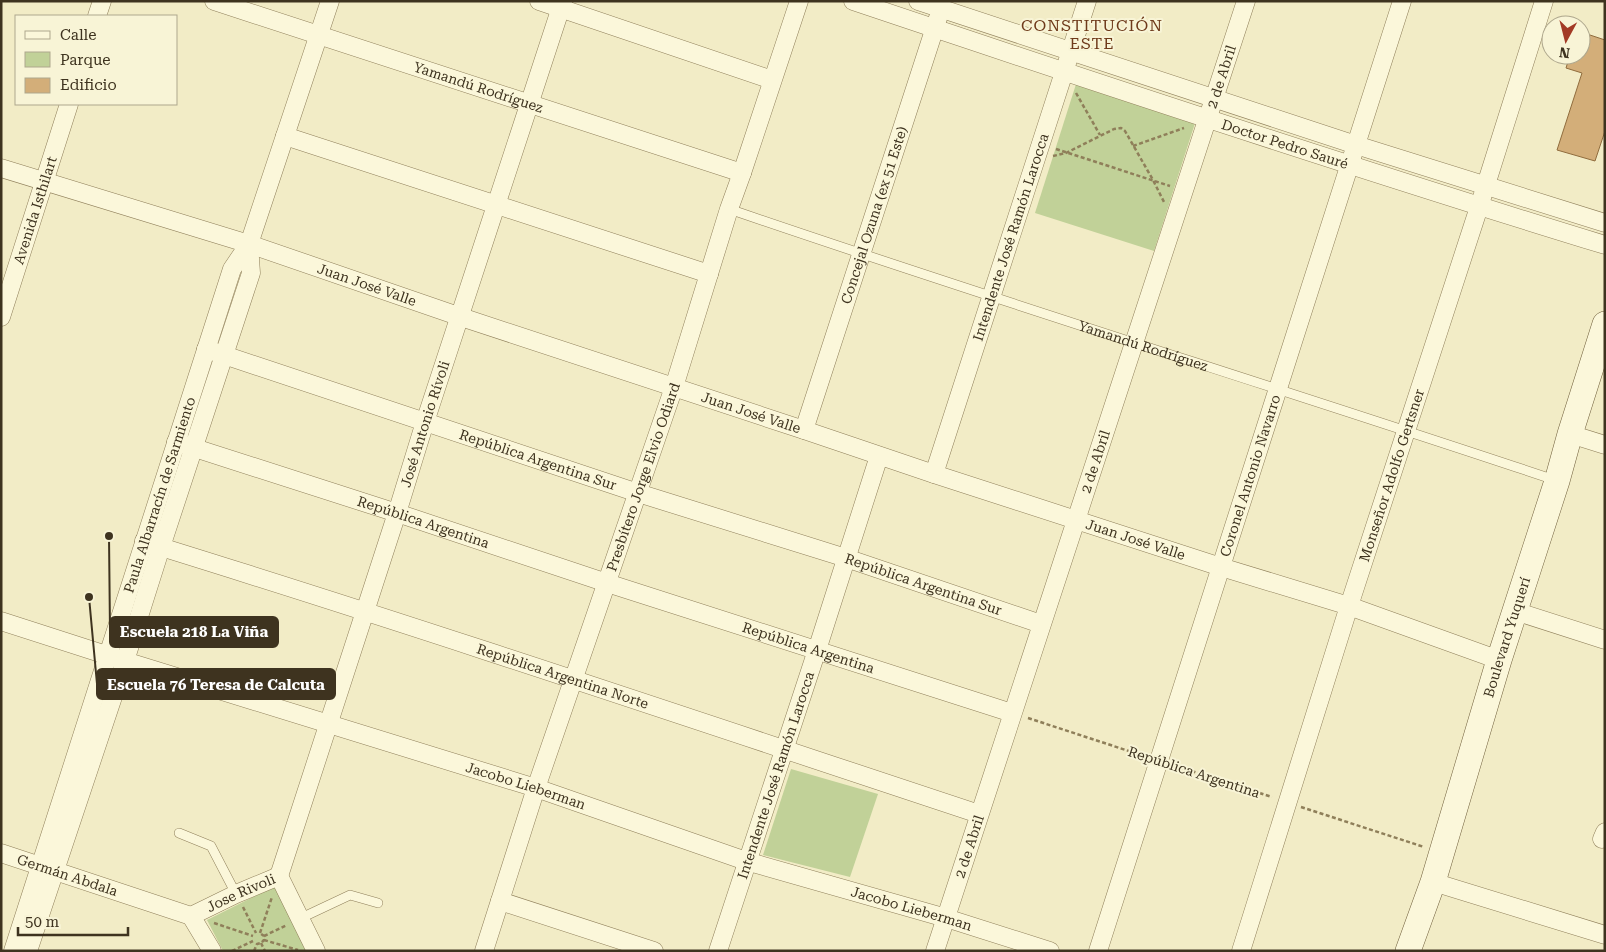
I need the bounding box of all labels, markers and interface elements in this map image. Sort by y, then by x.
legend [15,15,178,105]
north arrow [1541,15,1591,65]
district label: CONSTITUCIÓN ESTE [1021,16,1163,53]
text: Calle [60,26,96,44]
street label: 2 de Abril [1203,43,1239,110]
text: N [1558,44,1571,62]
text: Parque [60,51,111,69]
street label: Yamandú Rodríguez [412,59,545,116]
text: Edificio [60,76,117,94]
street label: Doctor Pedro Sauré [1220,116,1350,172]
street label: Concejal Ozuna (ex 51 Este) [838,124,910,306]
street label: Intendente José Ramón Larocca [970,131,1052,343]
street label: Avenida Isthilart [10,154,60,266]
street label: Juan José Valle [315,260,419,309]
street label: Yamandú Rodríguez [1076,317,1210,374]
street label: José Antonio Rívoli [397,358,453,489]
street label: Presbítero Jorge Elvio Odiard [603,380,683,574]
street label: Monseñor Adolfo Gertsner [1356,387,1427,564]
street label: Juan José Valle [699,389,803,436]
street label: Coronel Antonio Navarro [1217,393,1283,559]
street label: Paula Albarracín de Sarmiento [121,395,198,595]
street label: República Argentina Sur [457,426,619,493]
street label: 2 de Abril [1077,427,1113,495]
street label: República Argentina [355,493,492,551]
street label: Juan José Valle [1084,516,1188,563]
street label: República Argentina Sur [843,550,1004,618]
street label: Boulevard Yuquerí [1480,575,1534,699]
callout: Escuela 218 La Viña [110,617,278,647]
street label: República Argentina [740,619,877,676]
text: Escuela 218 La Viña [120,623,268,641]
street label: República Argentina Norte [475,640,651,712]
callout: Escuela 76 Teresa de Calcuta [97,669,335,699]
street label: Intendente José Ramón Larocca [734,669,817,881]
text: Escuela 76 Teresa de Calcuta [107,676,325,694]
street label: República Argentina [1126,743,1262,801]
street label: Jacobo Lieberman [464,759,588,813]
street label: 2 de Abril [951,812,987,880]
street label: Germán Abdala [15,851,120,899]
street label: Jose Rivoli [204,870,278,915]
street label: Jacobo Lieberman [849,883,974,934]
scale bar [18,904,128,936]
text: 50 m [25,913,60,931]

